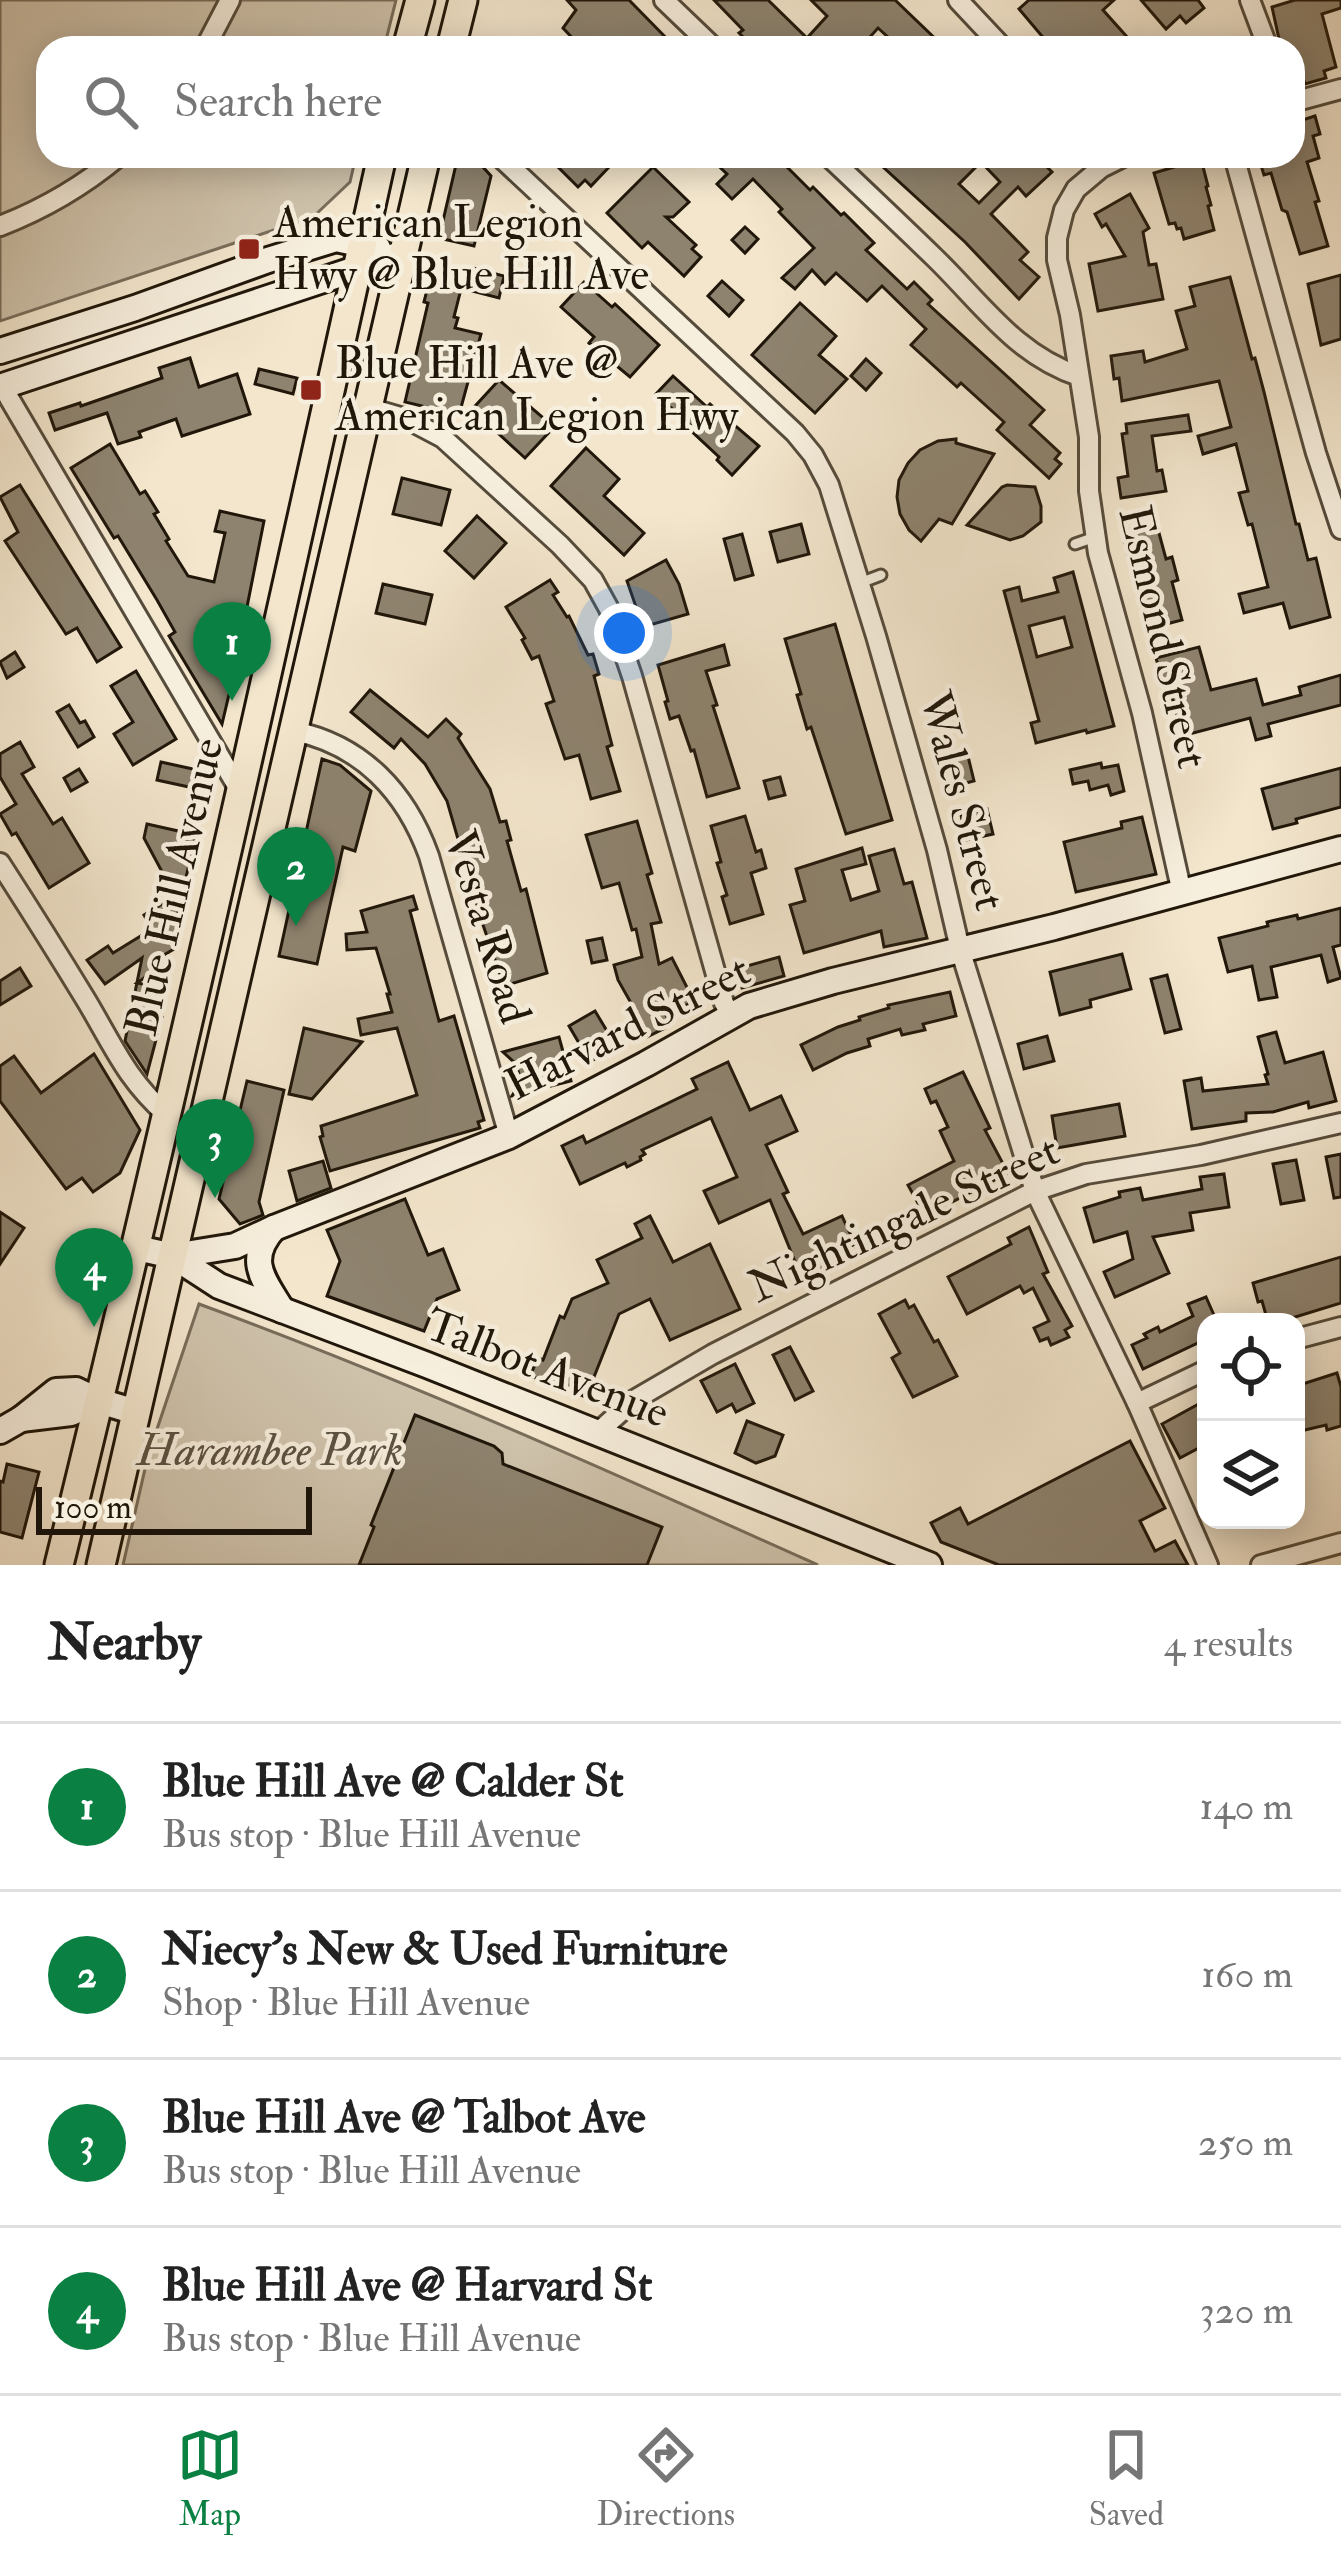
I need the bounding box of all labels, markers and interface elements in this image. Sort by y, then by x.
search box [36,36,1305,168]
icon: search [78,69,144,135]
text: Search here [174,74,382,130]
place label: American Legion Hwy @ Blue Hill Ave [272,195,649,303]
marker: American Legion Hwy @ Blue Hill Ave [236,236,262,262]
place label: Blue Hill Ave @ American Legion Hwy [334,336,740,444]
marker: Blue Hill Ave @ American Legion Hwy [298,377,324,403]
street label: Esmond Street [1106,500,1220,774]
pin: 1 [193,602,271,701]
your location [594,603,654,663]
street label: Wales Street [906,685,1018,916]
street label: Blue Hill Avenue [114,733,236,1041]
street label: Vesta Road [431,824,543,1030]
pin: 2 [257,827,335,926]
street label: Harvard Street [496,942,760,1114]
pin: 3 [176,1099,254,1198]
street label: Nightingale Street [740,1123,1068,1315]
pin: 4 [55,1228,133,1327]
street label: Talbot Avenue [417,1297,677,1441]
map controls [1197,1313,1305,1529]
button: locate [1197,1313,1305,1421]
button: layers [1197,1421,1305,1529]
park label: Harambee Park [135,1423,403,1479]
scale bar [36,1481,312,1534]
text: 100 m [54,1487,132,1528]
text: Nearby [48,1611,201,1675]
text: 4 results [1164,1619,1293,1668]
text: Blue Hill Ave @ Calder St [162,1754,624,1810]
text: 1 [80,1782,94,1831]
text: 140 m [1200,1782,1293,1831]
text: Bus stop · Blue Hill Avenue [162,1810,581,1859]
text: Niecy's New & Used Furniture [162,1922,728,1978]
text: 2 [77,1950,97,1999]
text: 160 m [1201,1950,1293,1999]
text: Shop · Blue Hill Avenue [162,1978,530,2027]
text: Blue Hill Ave @ Talbot Ave [162,2090,646,2146]
text: 3 [80,2118,94,2167]
text: 250 m [1198,2118,1293,2167]
text: Bus stop · Blue Hill Avenue [162,2146,581,2195]
text: Blue Hill Ave @ Harvard St [162,2258,652,2314]
text: 4 [76,2286,98,2335]
text: 320 m [1200,2286,1293,2335]
text: Bus stop · Blue Hill Avenue [162,2314,581,2363]
tab: Map [177,2422,243,2535]
tab: Directions [597,2422,735,2535]
tab: Saved [1089,2422,1164,2535]

